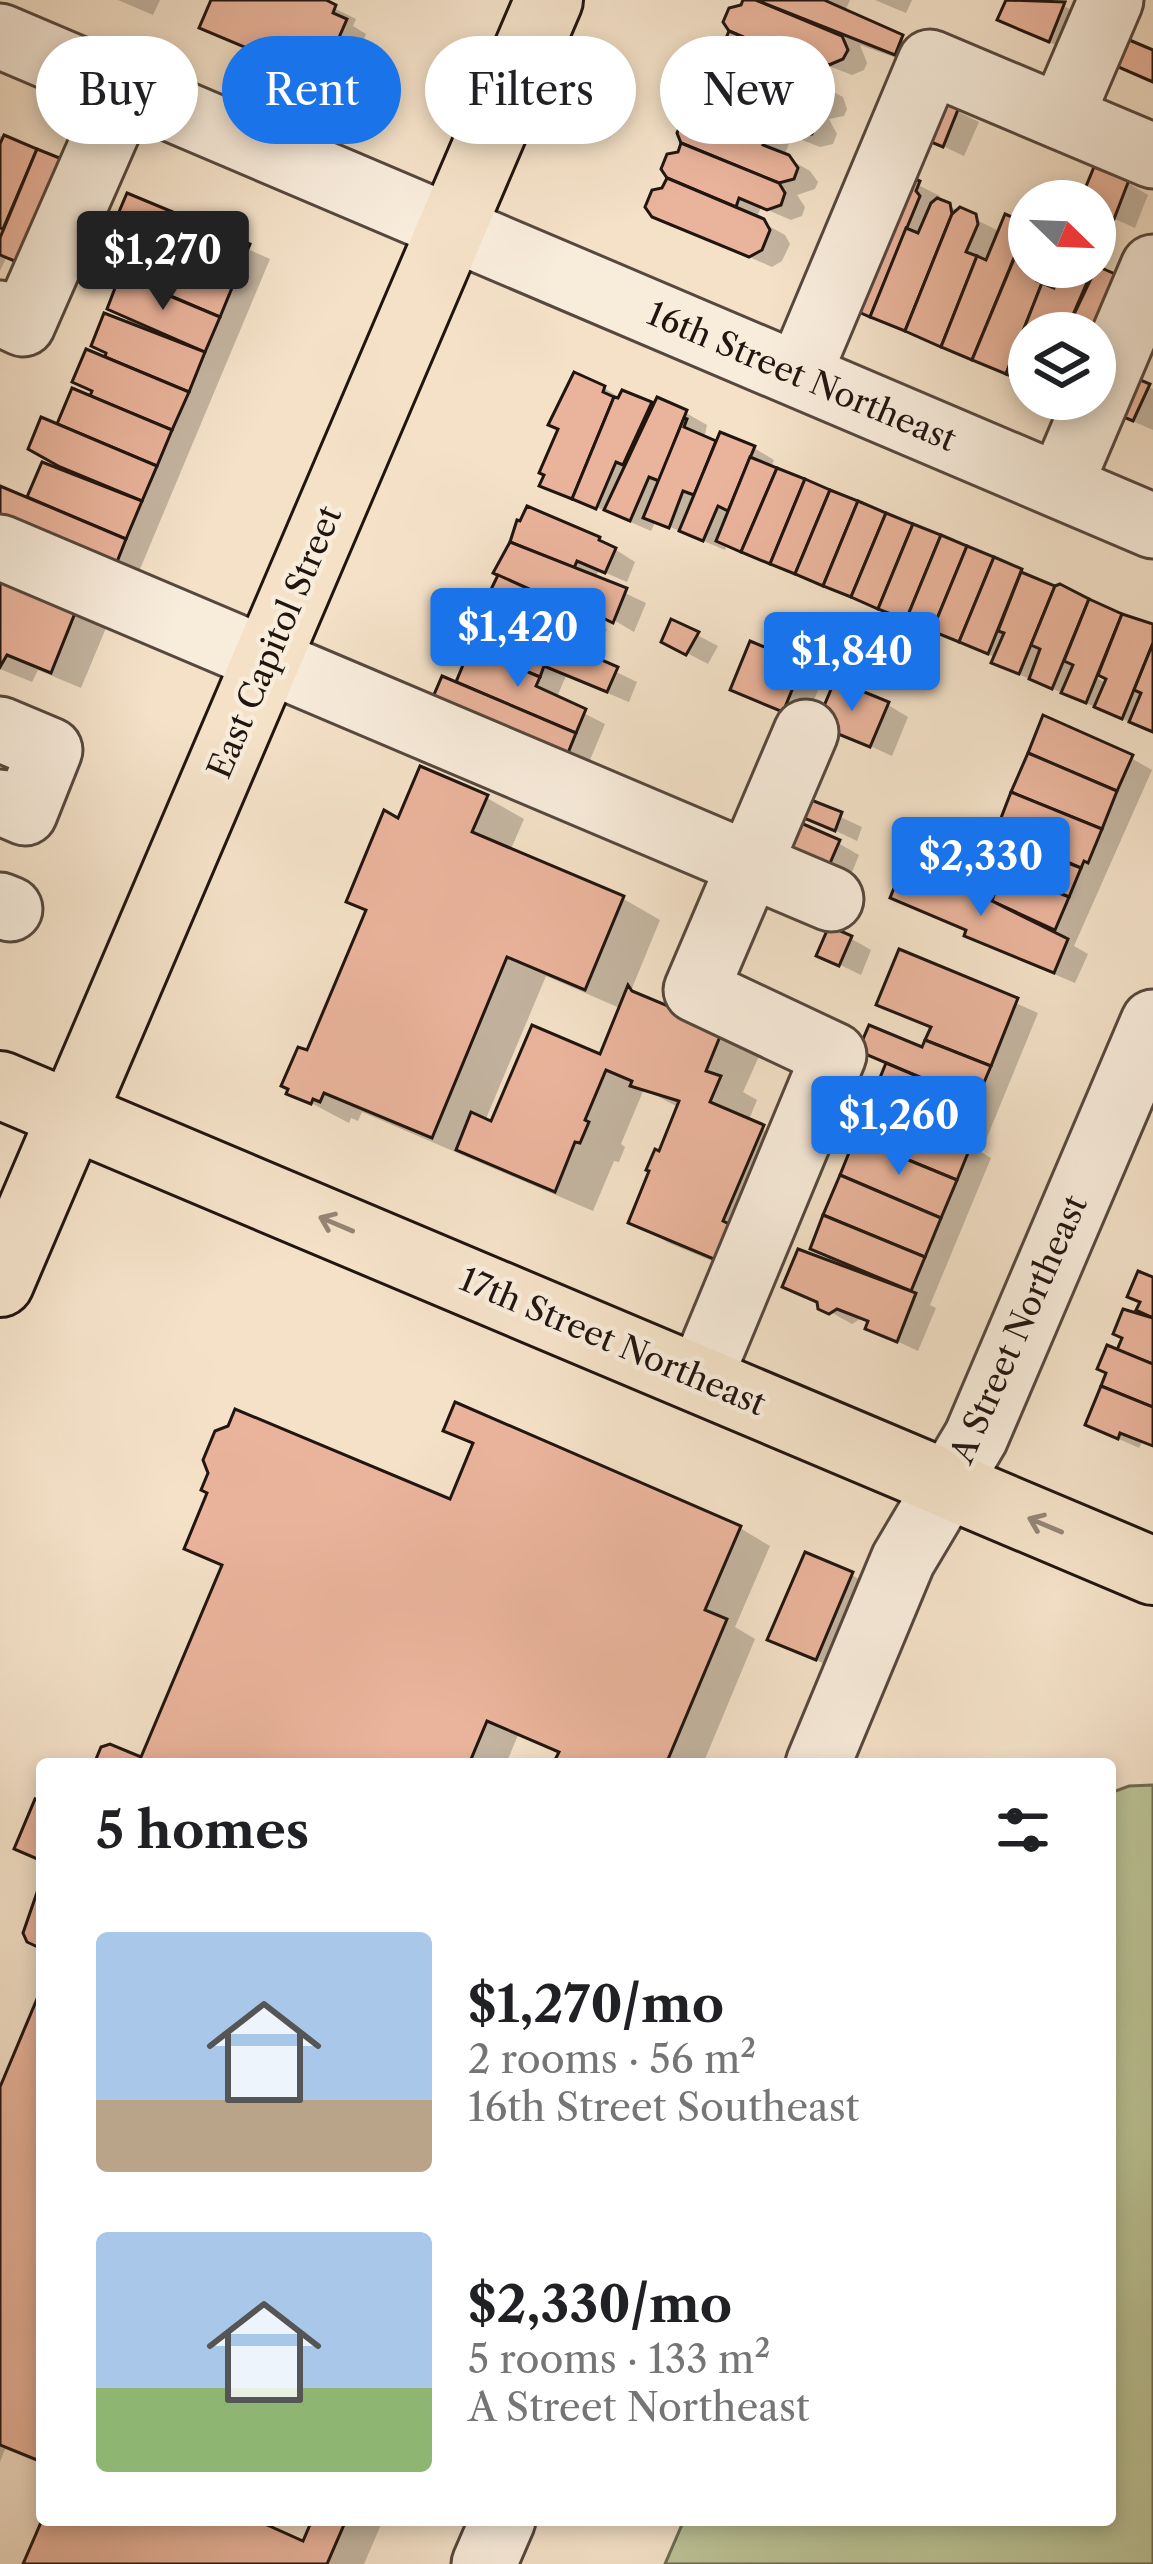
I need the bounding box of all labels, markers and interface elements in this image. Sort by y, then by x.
chip: Buy [36,36,198,144]
chip: Rent [222,36,401,144]
chip: Filters [425,36,636,144]
chip: New [660,36,835,144]
north arrow [1008,180,1116,288]
map controls [1008,180,1116,420]
pin: $1,270 [65,211,261,313]
text: $1,270 [104,226,222,274]
street label: 16th Street Northeast [641,293,963,460]
button: layers [1008,312,1116,420]
street label: East Capitol Street [199,499,351,785]
pin: $1,420 [420,588,616,690]
text: $1,420 [457,603,579,651]
pin: $1,840 [754,612,950,714]
text: $1,840 [791,627,913,675]
pin: $2,330 [883,817,1079,919]
text: $2,330 [919,832,1043,880]
pin: $1,260 [801,1076,997,1178]
text: $1,260 [838,1091,960,1139]
street label: A Street Northeast [941,1189,1096,1470]
one-way arrow [318,1212,355,1233]
street label: 17th Street Northeast [454,1258,772,1425]
one-way arrow [1028,1513,1065,1534]
icon: filters [990,1797,1056,1863]
text: 5 homes [96,1799,309,1861]
text: $1,270/mo [468,1973,724,2035]
icon: home [192,1980,336,2124]
text: 2 rooms · 56 m² [468,2035,756,2083]
text: 16th Street Southeast [468,2083,859,2131]
text: $2,330/mo [468,2273,732,2335]
icon: home [192,2280,336,2424]
text: 5 rooms · 133 m² [468,2335,770,2383]
text: A Street Northeast [468,2383,809,2431]

